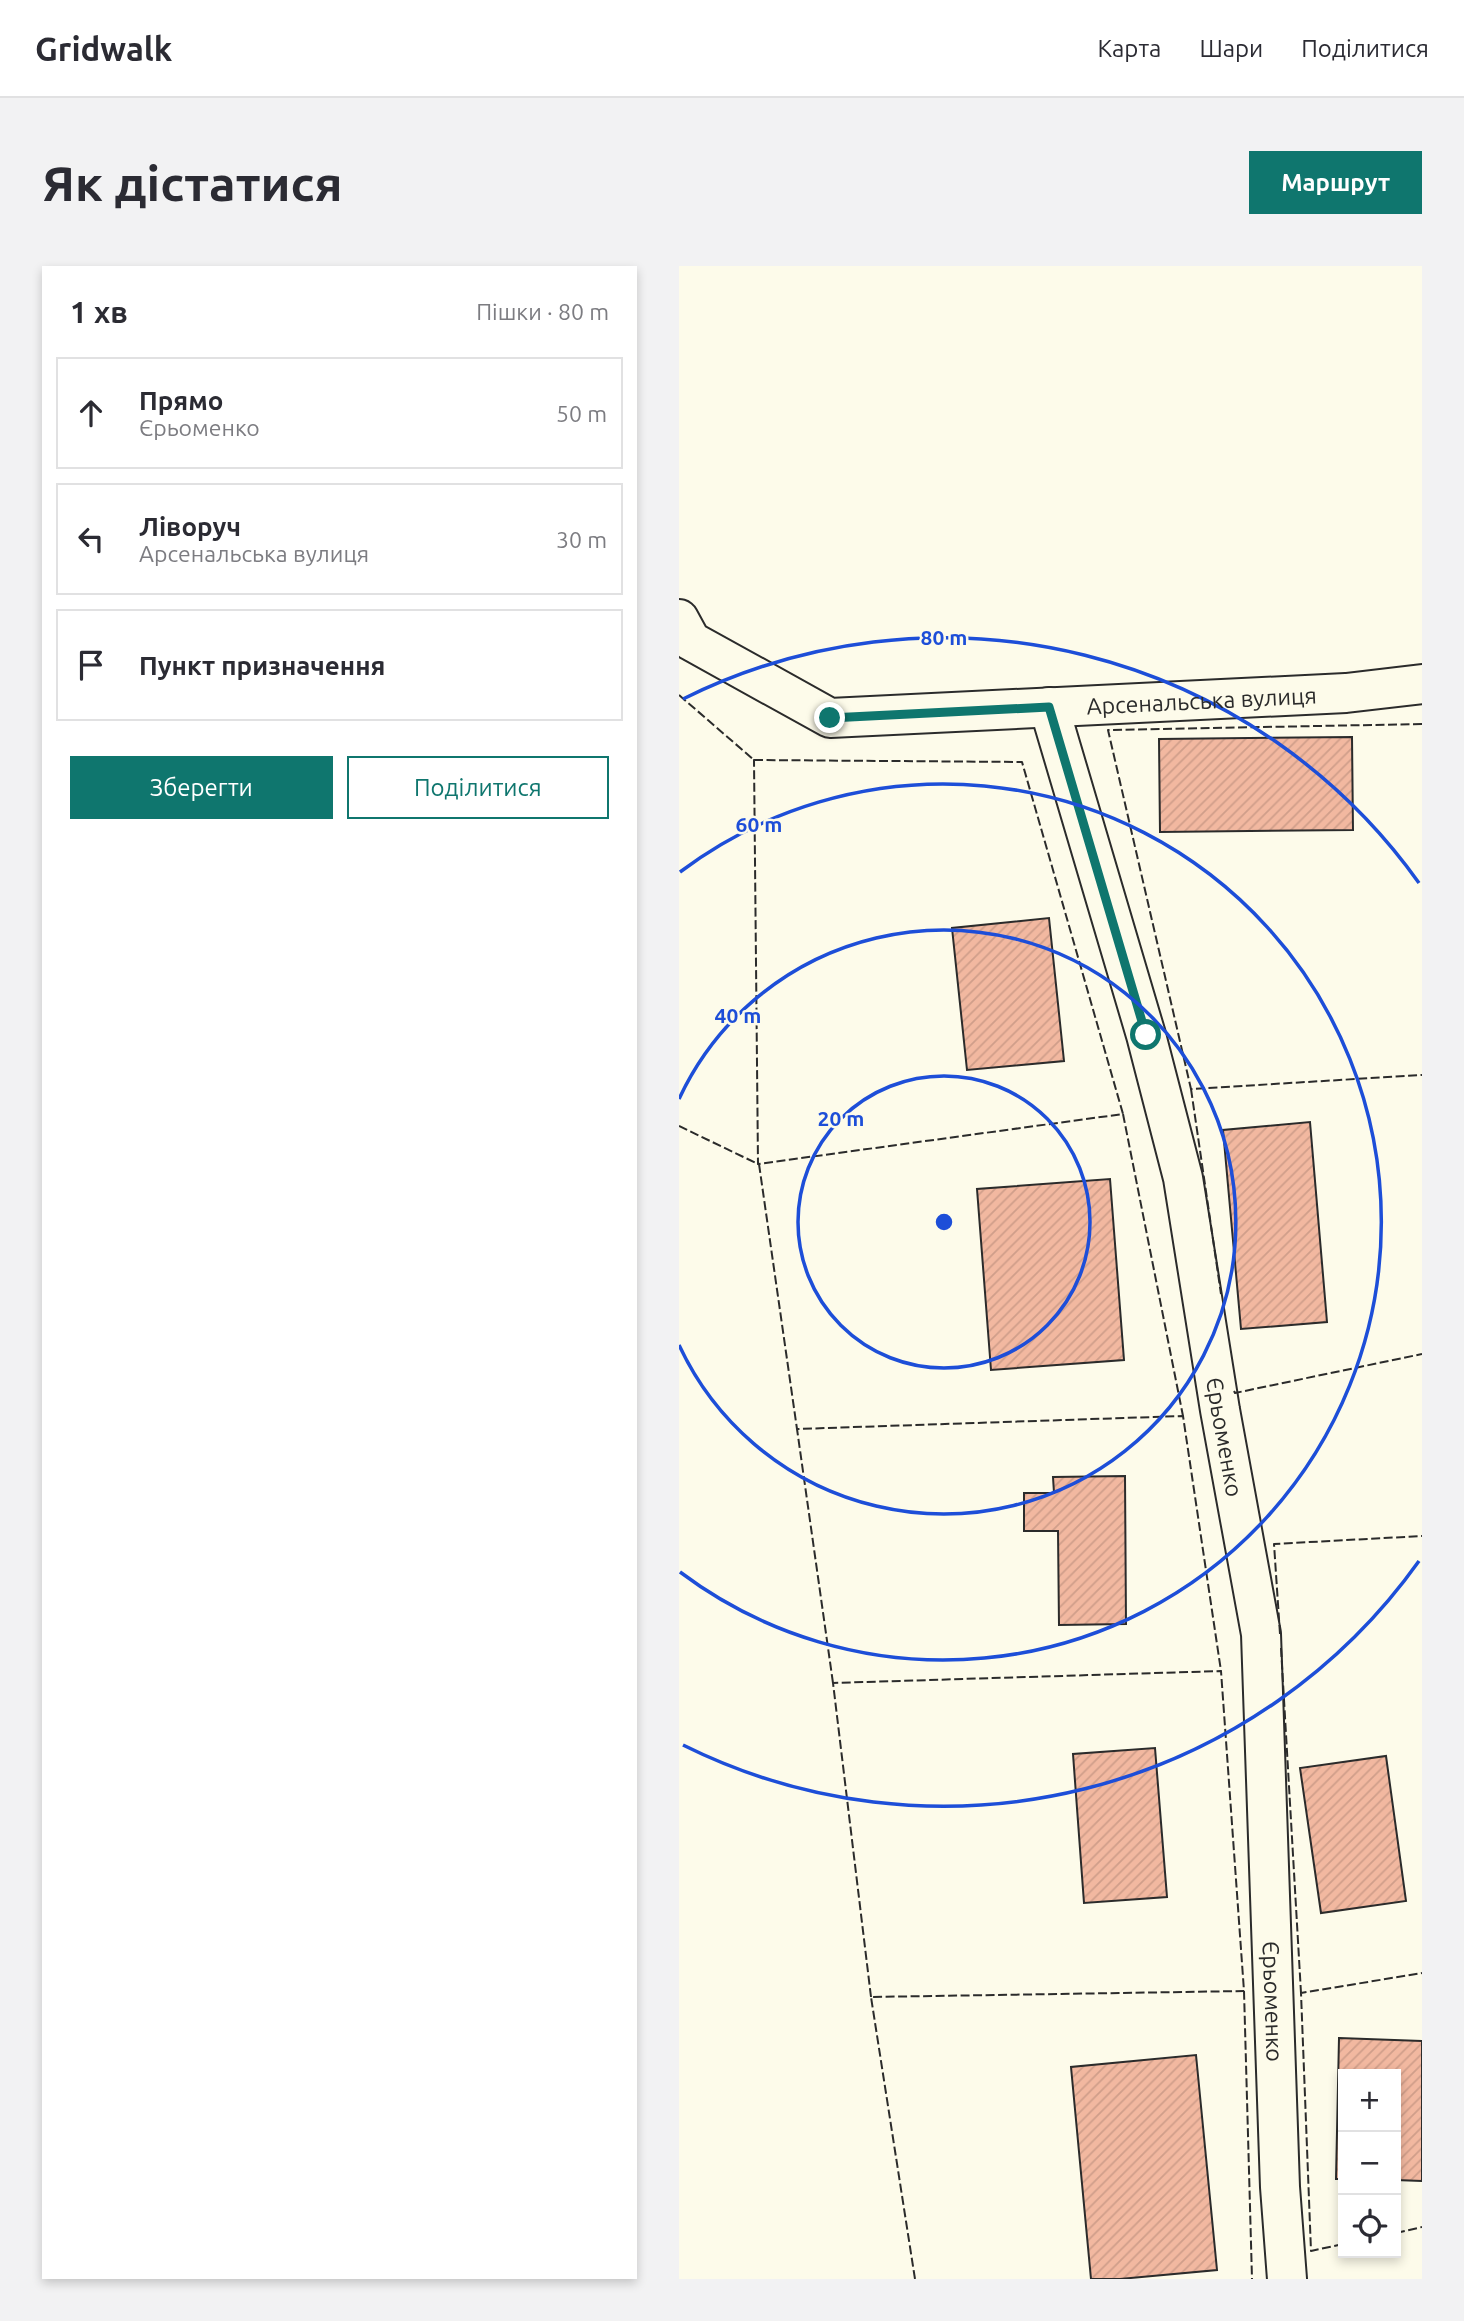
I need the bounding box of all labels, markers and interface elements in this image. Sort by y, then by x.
text: Gridwalk [35,30,172,67]
text: Карта [1097,35,1161,62]
text: Шари [1199,35,1263,62]
text: Поділитися [1301,35,1429,62]
button: Маршрут [1249,151,1422,214]
text: Як дістатися [42,155,343,210]
text: 1 хв [70,295,128,329]
text: Пішки · 80 m [476,299,609,324]
text: Прямо [139,386,223,415]
icon: ahead [72,394,110,432]
text: 50 m [556,401,607,426]
text: Єрьоменко [139,415,260,440]
text: Ліворуч [139,512,241,541]
icon: left [72,520,110,558]
text: 30 m [556,527,607,552]
text: Арсенальська вулиця [139,541,369,566]
text: 80 m [921,625,967,649]
icon: arrive [72,646,110,684]
text: Пункт призначення [139,651,385,680]
street label: Арсенальська вулиця [1086,682,1317,718]
route end [814,702,845,733]
button: Зберегти [70,756,333,819]
button: Поділитися [347,756,609,819]
text: 60 m [736,812,782,836]
text: 40 m [715,1003,761,1027]
route start [1130,1019,1161,1050]
text: 20 m [818,1106,864,1130]
centre of rings [932,1210,956,1234]
street label: Єрьоменко [1202,1375,1248,1499]
street label: Єрьоменко [1259,1941,1288,2062]
map controls [1338,2069,1401,2258]
button: + [1338,2069,1401,2132]
button: − [1338,2132,1401,2195]
button: locate [1338,2195,1401,2258]

